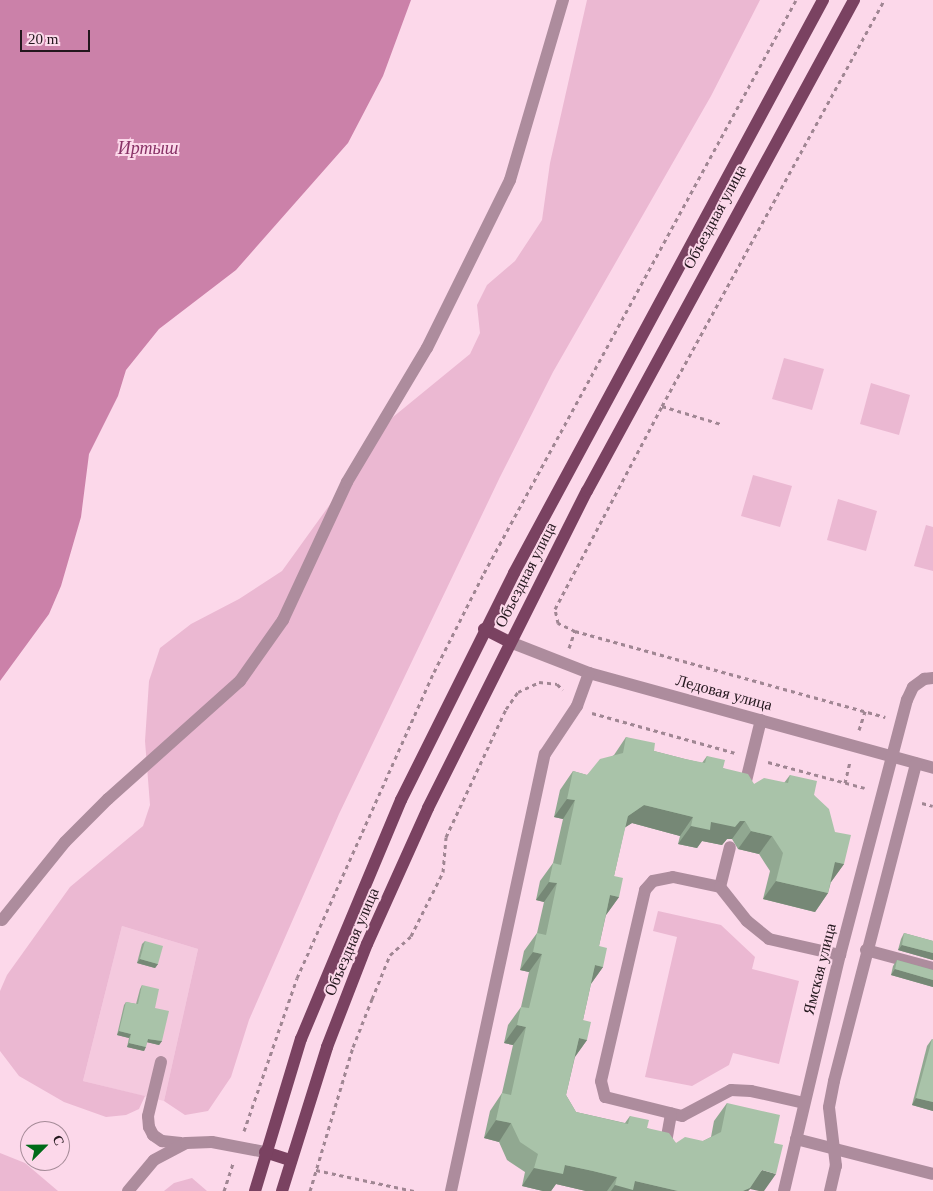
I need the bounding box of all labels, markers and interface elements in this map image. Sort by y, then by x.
scale bar [22,20,92,52]
text: 20 m [28,31,58,47]
water label: Иртыш [118,137,178,159]
street label: Объездная улица [679,161,751,273]
street label: Объездная улица [491,519,561,631]
street label: Ледовая улица [674,671,774,715]
street label: Объездная улица [321,885,383,999]
street label: Ямская улица [799,921,841,1017]
north arrow [20,1121,70,1171]
text: С [49,1133,67,1148]

